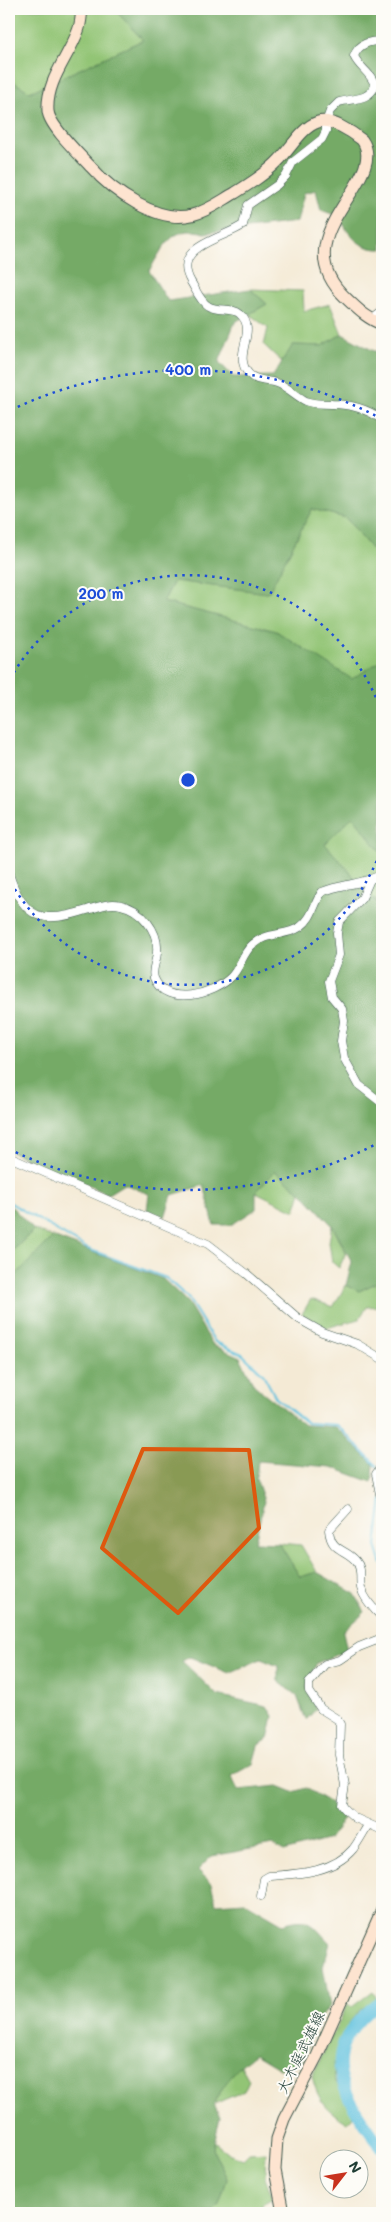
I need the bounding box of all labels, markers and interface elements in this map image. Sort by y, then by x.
text: 400 m [165,359,211,379]
text: 200 m [79,583,124,603]
centre of rings [179,771,197,789]
street label: 大木庭武雄線 [271,2007,329,2097]
north arrow [318,2150,368,2200]
text: N [345,2158,366,2177]

